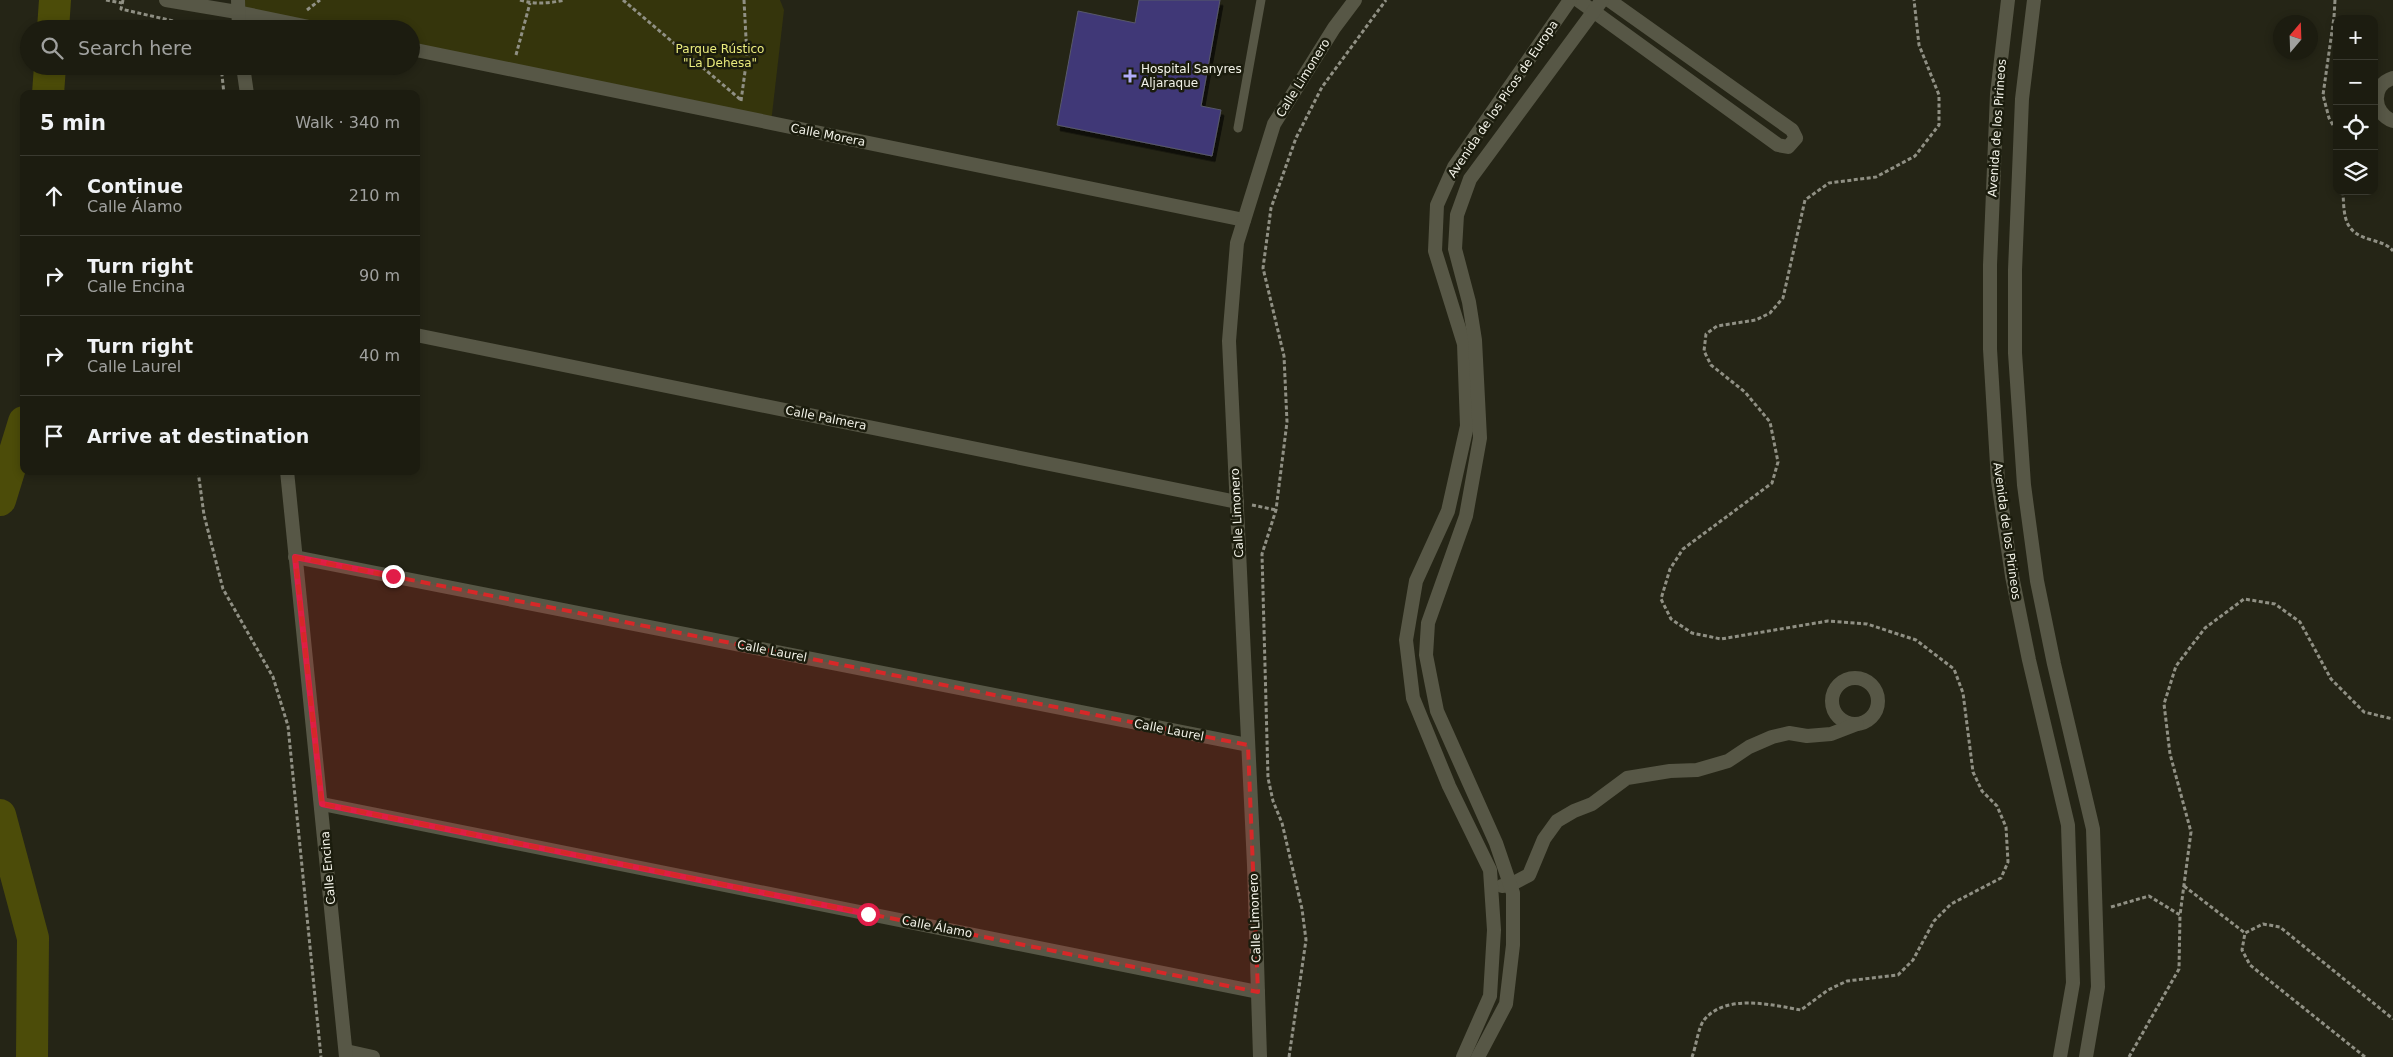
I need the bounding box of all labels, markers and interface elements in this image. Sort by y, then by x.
north arrow [2273,15,2318,60]
map controls [2333,15,2378,195]
button: + [2333,15,2378,60]
street label: Avenida de los Picos de Europa [1445,18,1561,180]
search box [20,20,420,75]
icon: search [38,34,66,62]
street label: Calle Limonero [1273,36,1333,120]
text: Search here [78,37,192,59]
park label: Parque Rústico "La Dehesa" [676,42,764,70]
street label: Avenida de los Pirineos [1985,58,2009,198]
button: − [2333,60,2378,105]
place label: Hospital Sanyres Aljaraque [1141,62,1242,90]
marker: Hospital Sanyres Aljaraque [1123,69,1137,83]
button: locate [2333,105,2378,150]
text: 5 min [40,111,106,135]
text: Walk · 340 m [295,113,400,132]
street label: Calle Morera [790,121,866,149]
button: layers [2333,150,2378,195]
text: Continue [87,175,183,197]
icon: ahead [40,182,68,210]
text: 210 m [349,186,400,205]
text: Calle Álamo [87,197,182,216]
text: Turn right [87,255,193,277]
icon: right [40,262,68,290]
text: 90 m [359,266,400,285]
text: Calle Encina [87,277,185,296]
text: Turn right [87,335,193,357]
icon: right [40,342,68,370]
text: 40 m [359,346,400,365]
text: Calle Laurel [87,357,181,376]
street label: Calle Palmera [784,403,868,433]
icon: arrive [40,422,68,450]
text: Arrive at destination [87,425,309,447]
street label: Avenida de los Pirineos [1990,461,2024,601]
street label: Calle Limonero [1228,468,1246,558]
route end [382,565,405,588]
street label: Calle Laurel [736,637,808,665]
street label: Calle Laurel [1133,716,1205,744]
street label: Calle Encina [318,831,338,905]
street label: Calle Limonero [1246,873,1264,963]
route start [857,903,880,926]
street label: Calle Álamo [901,912,974,941]

